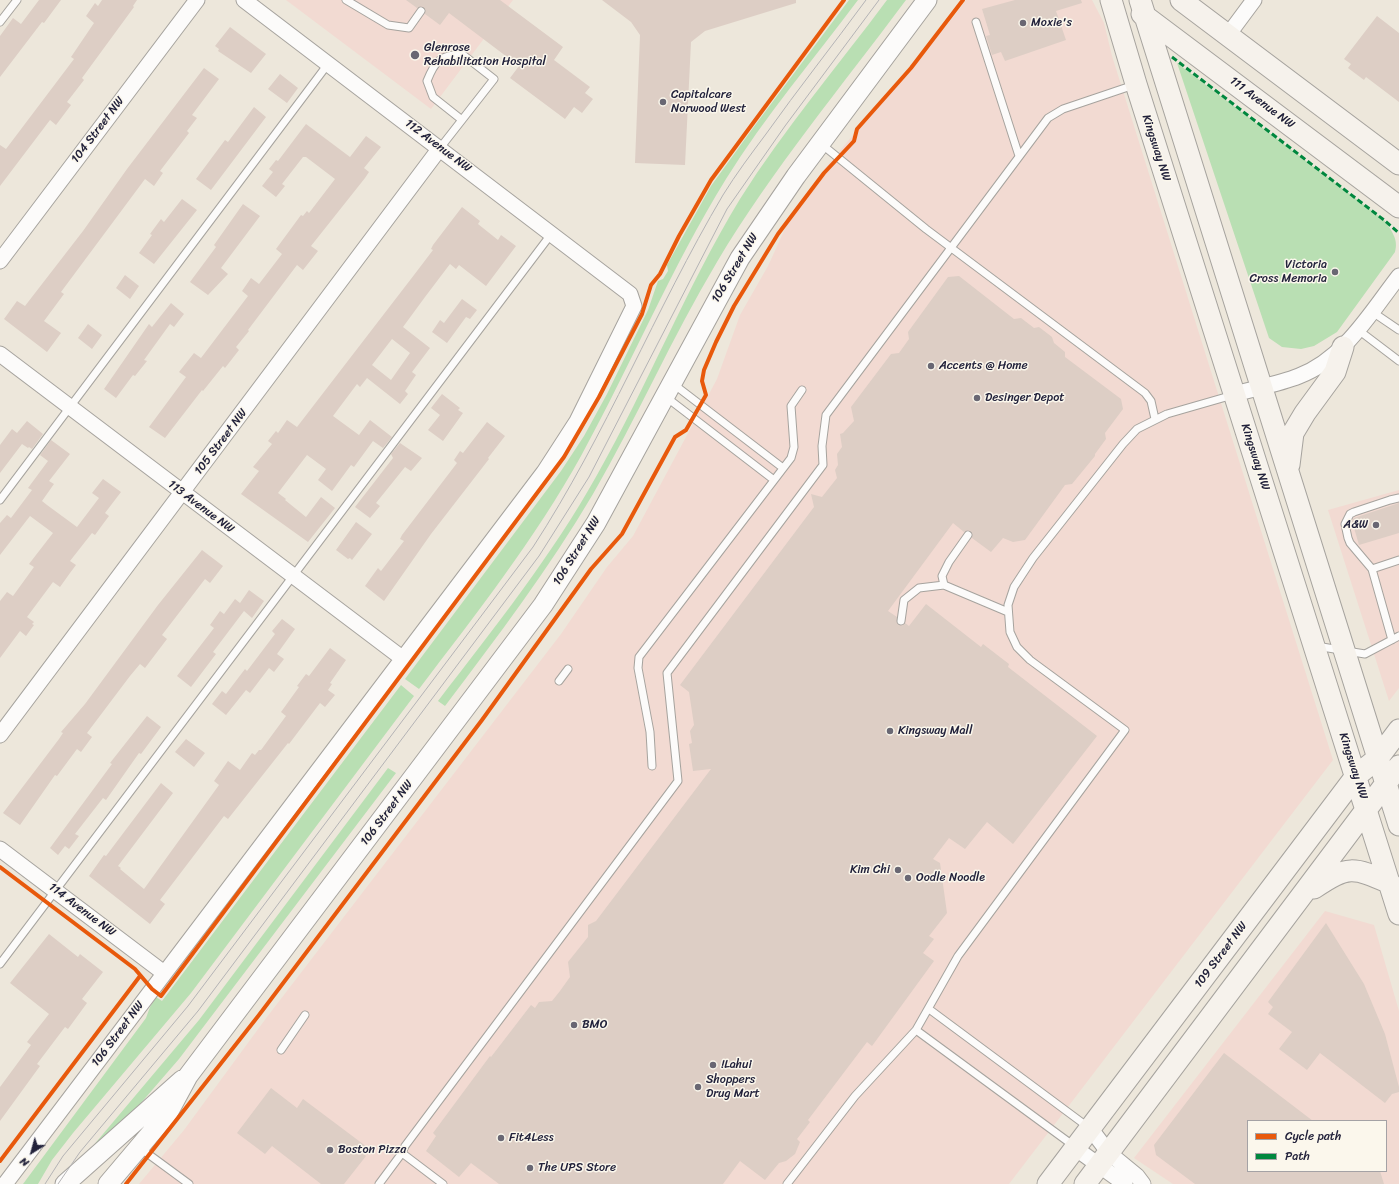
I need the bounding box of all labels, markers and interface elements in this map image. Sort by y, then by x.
place label: Moxie's [1031,16,1072,30]
marker: Moxie's [1018,18,1028,28]
place label: Glenrose Rehabilitation Hospital [424,41,546,69]
marker: Glenrose Rehabilitation Hospital [409,49,421,61]
street label: 111 Avenue NW [1227,74,1297,132]
place label: Capitalcare Norwood West [671,88,746,116]
street label: 104 Street NW [68,94,128,166]
marker: Capitalcare Norwood West [658,97,668,107]
street label: Kingsway NW [1138,113,1174,183]
street label: 112 Avenue NW [402,116,474,176]
street label: 106 Street NW [709,231,761,305]
place label: Victoria Cross Memoria [1249,258,1327,286]
marker: Victoria Cross Memoria [1330,267,1340,277]
place label: Accents @ Home [939,359,1028,373]
marker: Accents @ Home [926,361,936,371]
place label: Desinger Depot [985,391,1065,405]
marker: Desinger Depot [972,393,982,403]
street label: 105 Street NW [192,406,250,478]
street label: Kingsway NW [1237,422,1273,492]
street label: 113 Avenue NW [165,477,237,537]
street label: 106 Street NW [550,514,604,588]
place label: A&W [1343,518,1368,532]
marker: A&W [1371,520,1381,530]
place label: Kingsway Mall [898,724,972,738]
marker: Kingsway Mall [885,726,895,736]
street label: Kingsway NW [1335,731,1371,801]
street label: 106 Street NW [358,777,416,849]
place label: Kim Chi [850,863,890,877]
marker: Kim Chi [893,865,903,875]
place label: Oodle Noodle [916,871,985,885]
marker: Oodle Noodle [903,873,913,883]
street label: 114 Avenue NW [46,880,118,940]
street label: 109 Street NW [1191,919,1251,991]
street label: 106 Street NW [89,998,147,1070]
place label: BMO [582,1018,608,1032]
marker: BMO [569,1020,579,1030]
place label: !Lahui [721,1058,752,1072]
marker: !Lahui [708,1060,718,1070]
place label: Shoppers Drug Mart [706,1073,760,1101]
marker: Shoppers Drug Mart [693,1082,703,1092]
legend [1247,1120,1387,1172]
text: Cycle path [1285,1125,1341,1147]
place label: Fit4Less [509,1131,554,1145]
north arrow [12,1132,52,1172]
marker: Fit4Less [496,1133,506,1143]
place label: Boston Pizza [338,1143,406,1157]
marker: Boston Pizza [325,1145,335,1155]
text: Path [1285,1145,1310,1167]
text: N [16,1152,33,1172]
place label: The UPS Store [538,1161,616,1175]
marker: The UPS Store [525,1163,535,1173]

